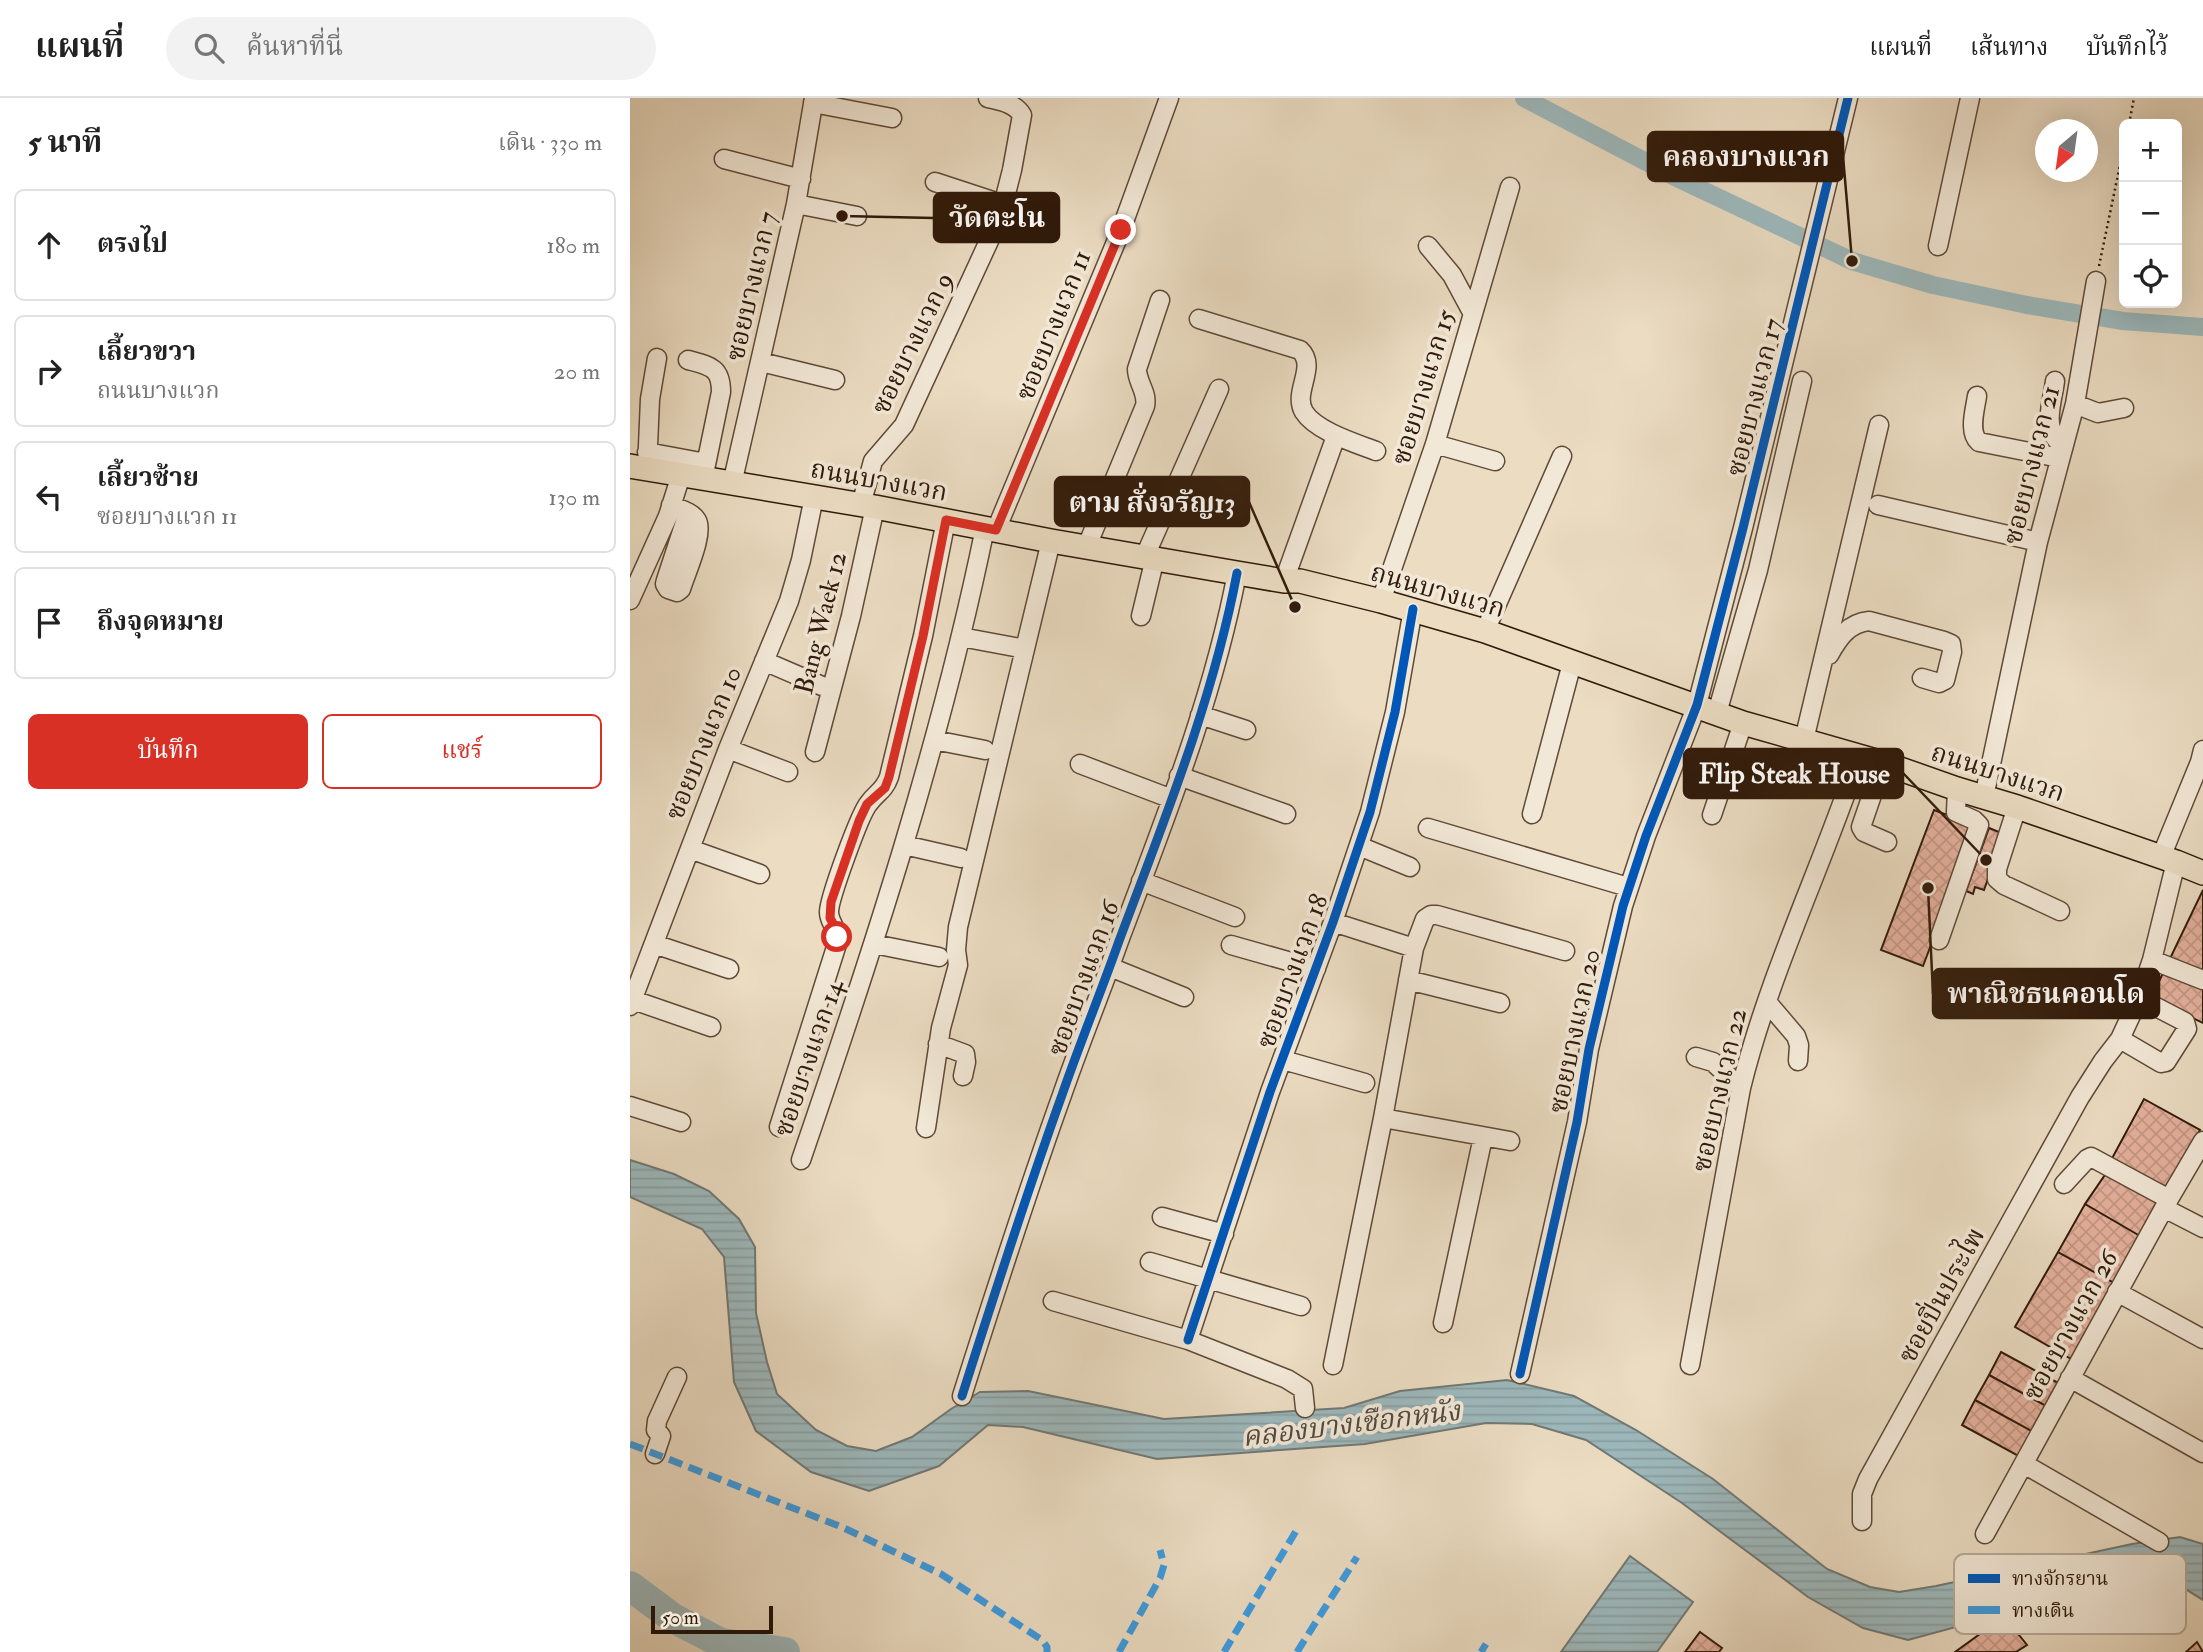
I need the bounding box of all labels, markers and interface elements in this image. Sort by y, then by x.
search box [166,17,656,80]
text: แผนที่ [35,26,124,67]
icon: search [190,29,228,67]
text: ค้นหาที่นี่ [246,31,343,63]
text: แผนที่ [1869,32,1932,63]
text: เส้นทาง [1970,32,2048,63]
text: บันทึกไว้ [2086,32,2168,63]
north arrow [2035,119,2098,182]
map controls [2119,119,2182,308]
button: + [2119,119,2182,182]
text: 5 นาที [28,124,102,161]
text: เดิน · 330 m [498,128,602,157]
callout: คลองบางแวก [1648,132,1843,181]
text: คลองบางแวก [1662,140,1830,175]
button: − [2119,182,2182,245]
callout: วัดตะโน [934,193,1059,242]
text: วัดตะโน [949,198,1046,236]
street label: ซอยบางแวก 7 [719,208,785,364]
route end [1105,214,1136,245]
icon: ahead [30,226,68,264]
text: ตรงไป [97,228,168,260]
text: 180 m [547,231,600,260]
button: locate [2119,245,2182,308]
street label: ซอยบางแวก 11 [1009,246,1098,405]
street label: ซอยบางแวก 9 [865,267,961,419]
street label: ซอยบางแวก 15 [1385,305,1463,469]
street label: ซอยบางแวก 17 [1720,315,1790,479]
text: เลี้ยวขวา [97,336,196,368]
icon: right [30,352,68,390]
text: 20 m [554,357,600,386]
text: ถนนบางแวก [97,376,220,405]
street label: ซอยบางแวก 21 [1997,382,2067,548]
street label: ถนนบางแวก [808,453,950,509]
text: เลี้ยวซ้าย [97,462,199,494]
callout: ตาม สั่งจรัญ13 [1055,477,1249,526]
icon: left [30,478,68,516]
text: ตาม สั่งจรัญ13 [1069,482,1235,521]
text: 130 m [548,483,600,512]
text: ซอยบางแวก 11 [97,502,237,531]
street label: Bang Waek 12 [788,549,854,698]
street label: ถนนบางแวก [1367,556,1509,625]
icon: arrive [30,604,68,642]
text: ถึงจุดหมาย [97,606,224,638]
street label: ซอยบางแวก 10 [659,662,749,825]
button: บันทึก [28,714,308,789]
button: แชร์ [322,714,602,789]
street label: ถนนบางแวก [1927,736,2069,810]
callout: Flip Steak House [1684,749,1903,798]
text: Flip Steak House [1698,757,1890,792]
street label: ซอยบางแวก 18 [1250,890,1336,1053]
street label: ซอยบางแวก 16 [1041,895,1127,1060]
route start [821,921,852,952]
street label: ซอยบางแวก 20 [1542,946,1608,1116]
callout: พาณิชธนคอนโด [1933,969,2159,1018]
text: พาณิชธนคอนโด [1947,974,2145,1012]
street label: ซอยบางแวก 14 [767,975,851,1141]
street label: ซอยบางแวก 22 [1686,1005,1754,1175]
street label: ซอยปิ่นประไพ [1889,1221,1992,1369]
street label: ซอยบางแวก 26 [2017,1243,2126,1406]
water label: คลองบางเชือกหนัง [1240,1394,1463,1455]
legend [1954,1554,2186,1634]
text: ทางจักรยาน [2012,1567,2108,1591]
text: ทางเดิน [2012,1599,2074,1623]
scale bar [651,1603,774,1635]
text: 50 m [662,1606,699,1630]

